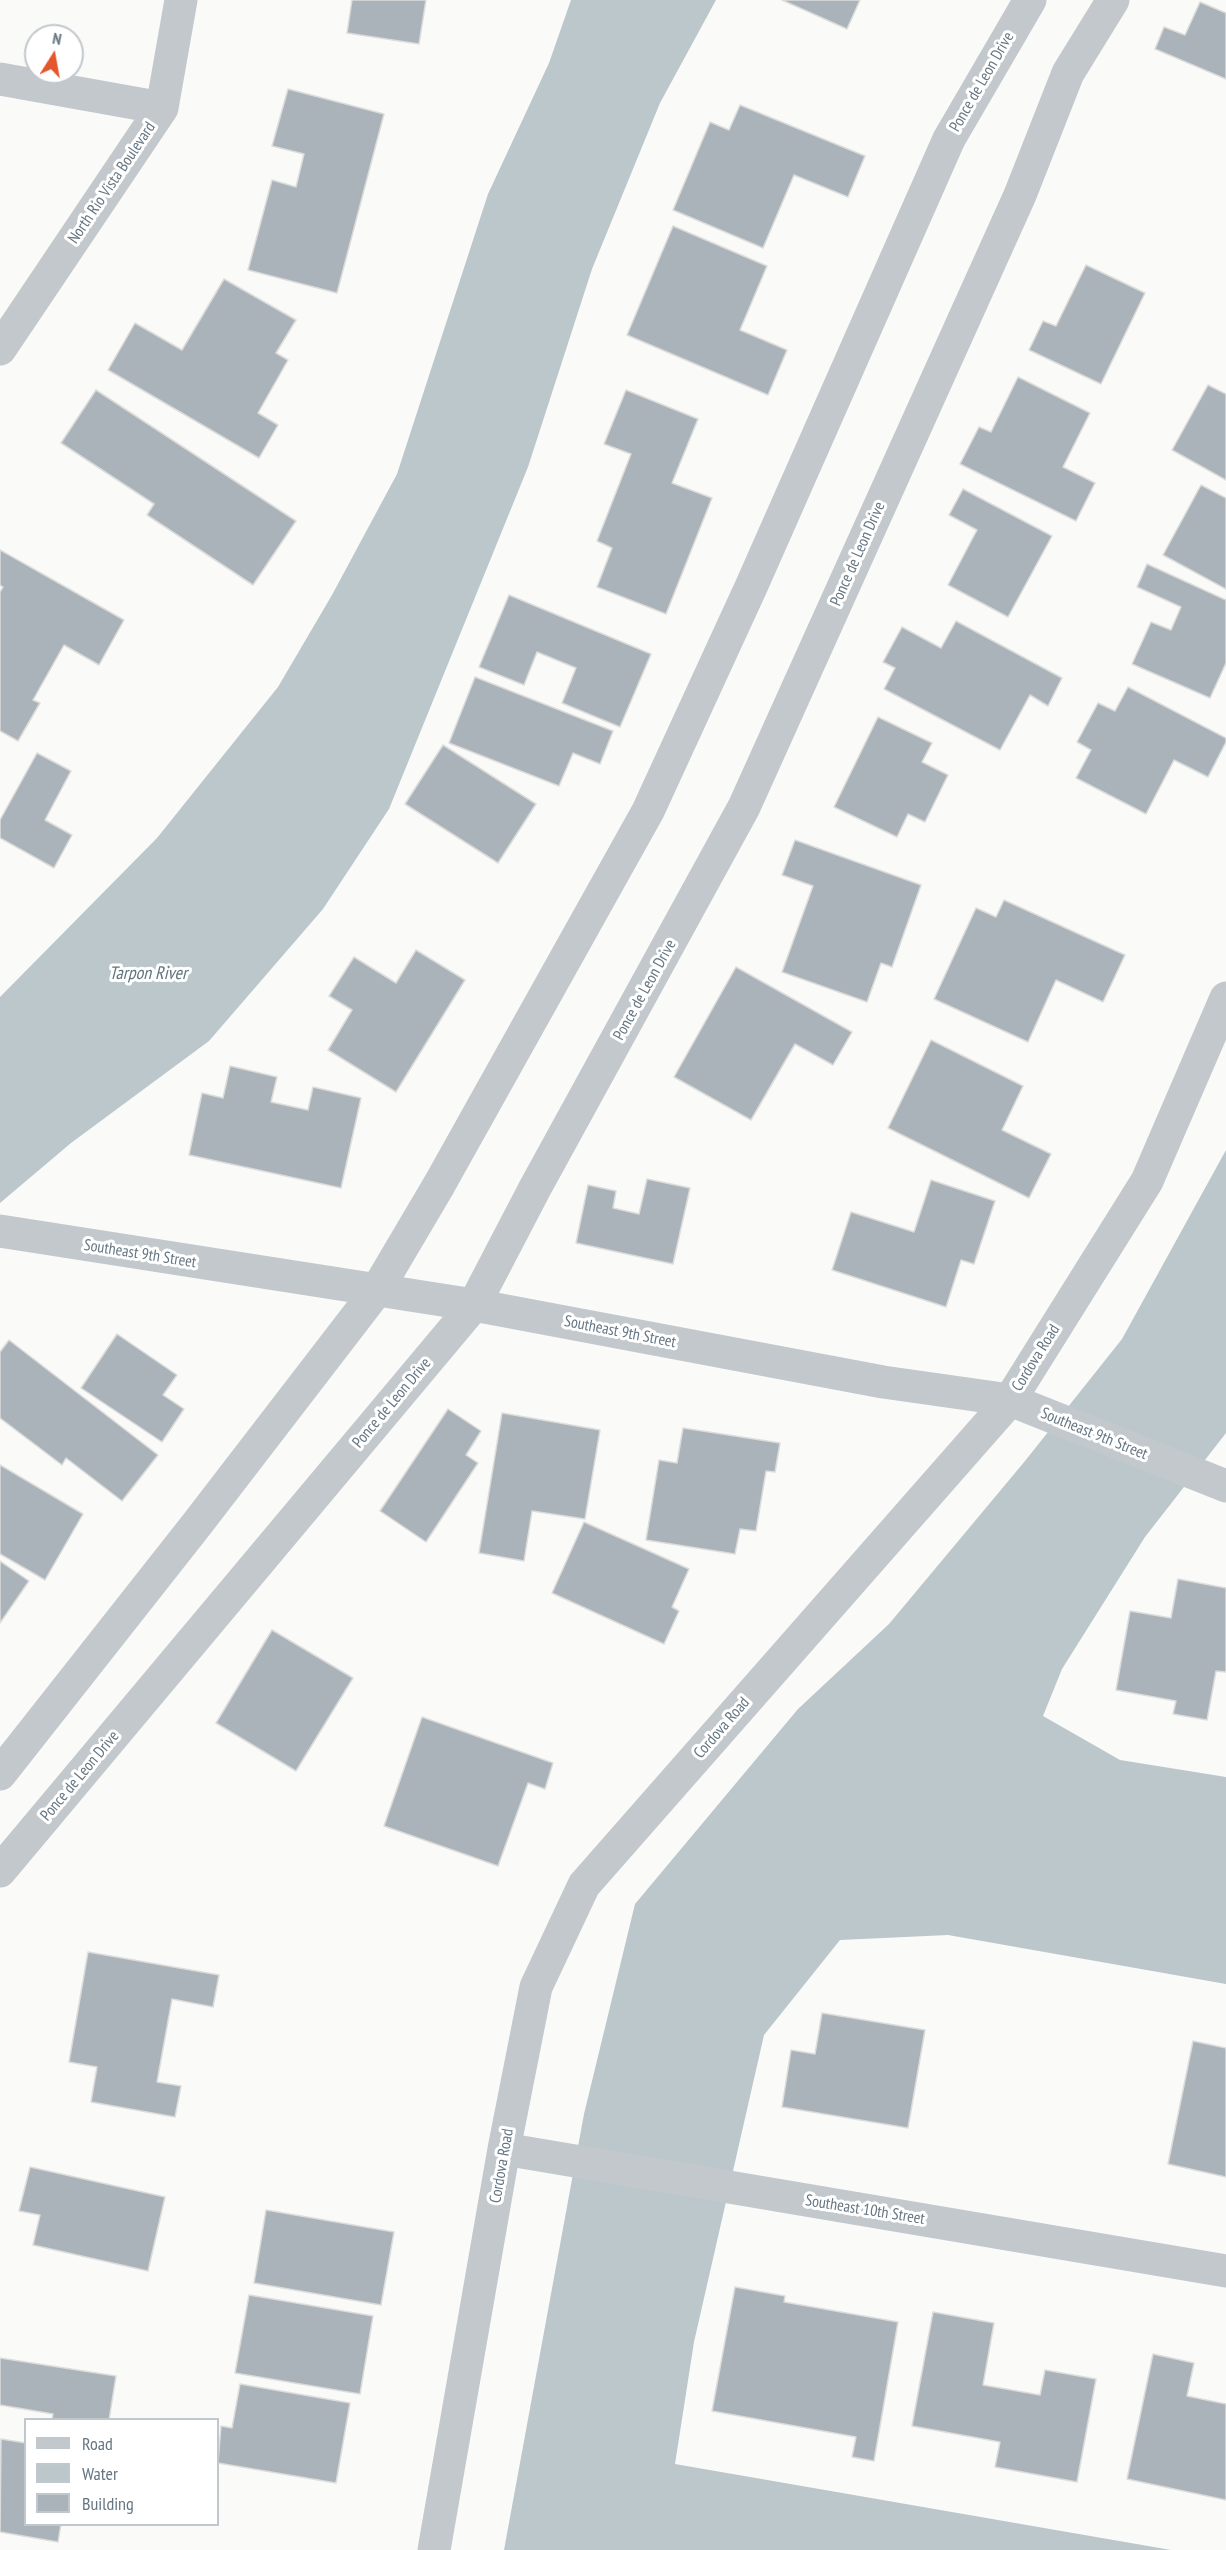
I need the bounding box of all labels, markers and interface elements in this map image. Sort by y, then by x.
north arrow [24,24,84,84]
text: N [51,28,63,49]
street label: Ponce de Leon Drive [946,29,1018,135]
street label: North Rio Vista Boulevard [64,119,160,247]
street label: Ponce de Leon Drive [826,499,890,609]
street label: Ponce de Leon Drive [609,936,681,1044]
water label: Tarpon River [109,963,187,985]
street label: Southeast 9th Street [82,1236,198,1272]
street label: Southeast 9th Street [562,1312,678,1352]
street label: Cordova Road [1008,1321,1064,1395]
street label: Ponce de Leon Drive [349,1354,435,1452]
street label: Southeast 9th Street [1038,1404,1150,1464]
street label: Cordova Road [690,1693,754,1763]
street label: Ponce de Leon Drive [37,1727,123,1825]
street label: Cordova Road [486,2127,518,2205]
street label: Southeast 10th Street [804,2191,926,2229]
legend [24,2418,219,2526]
text: Road [82,2432,113,2455]
text: Water [82,2462,118,2485]
text: Building [82,2492,134,2515]

